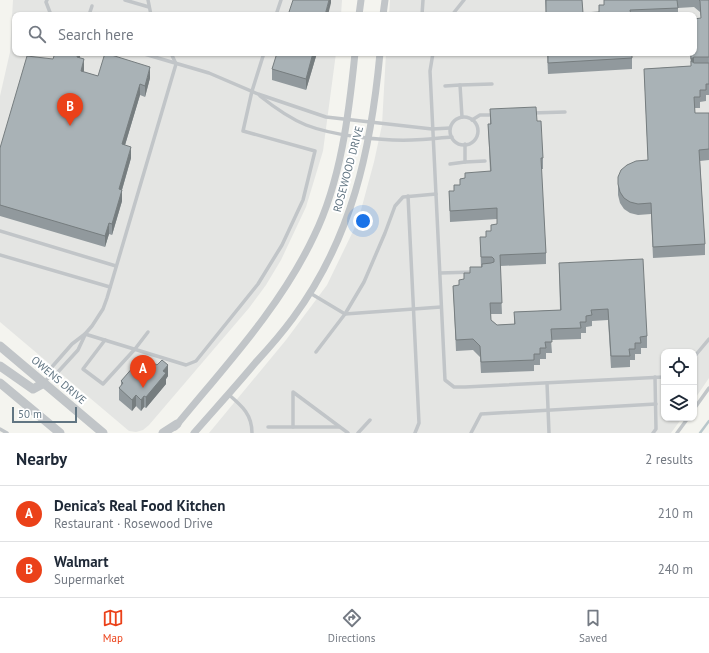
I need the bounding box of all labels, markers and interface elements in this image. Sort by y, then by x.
search box [12,12,697,56]
icon: search [26,23,48,45]
text: Search here [58,25,134,44]
pin: B [57,93,83,126]
street label: ROSEWOOD DRIVE [330,124,366,214]
your location [353,211,373,231]
map controls [661,349,697,421]
button: locate [661,349,697,385]
street label: OWENS DRIVE [29,353,89,407]
pin: A [130,355,156,388]
button: layers [661,385,697,421]
scale bar [12,405,77,424]
text: 50 m [18,407,42,421]
text: Nearby [16,448,67,470]
text: 2 results [645,451,693,468]
text: Denica’s Real Food Kitchen [54,496,225,515]
text: A [25,505,33,522]
text: 210 m [658,505,693,522]
text: Restaurant · Rosewood Drive [54,515,213,532]
text: Walmart [54,552,109,571]
text: B [25,561,33,578]
text: 240 m [658,561,693,578]
text: Supermarket [54,571,124,588]
tab: Map [102,607,124,645]
tab: Directions [328,607,375,645]
tab: Saved [579,607,607,645]

